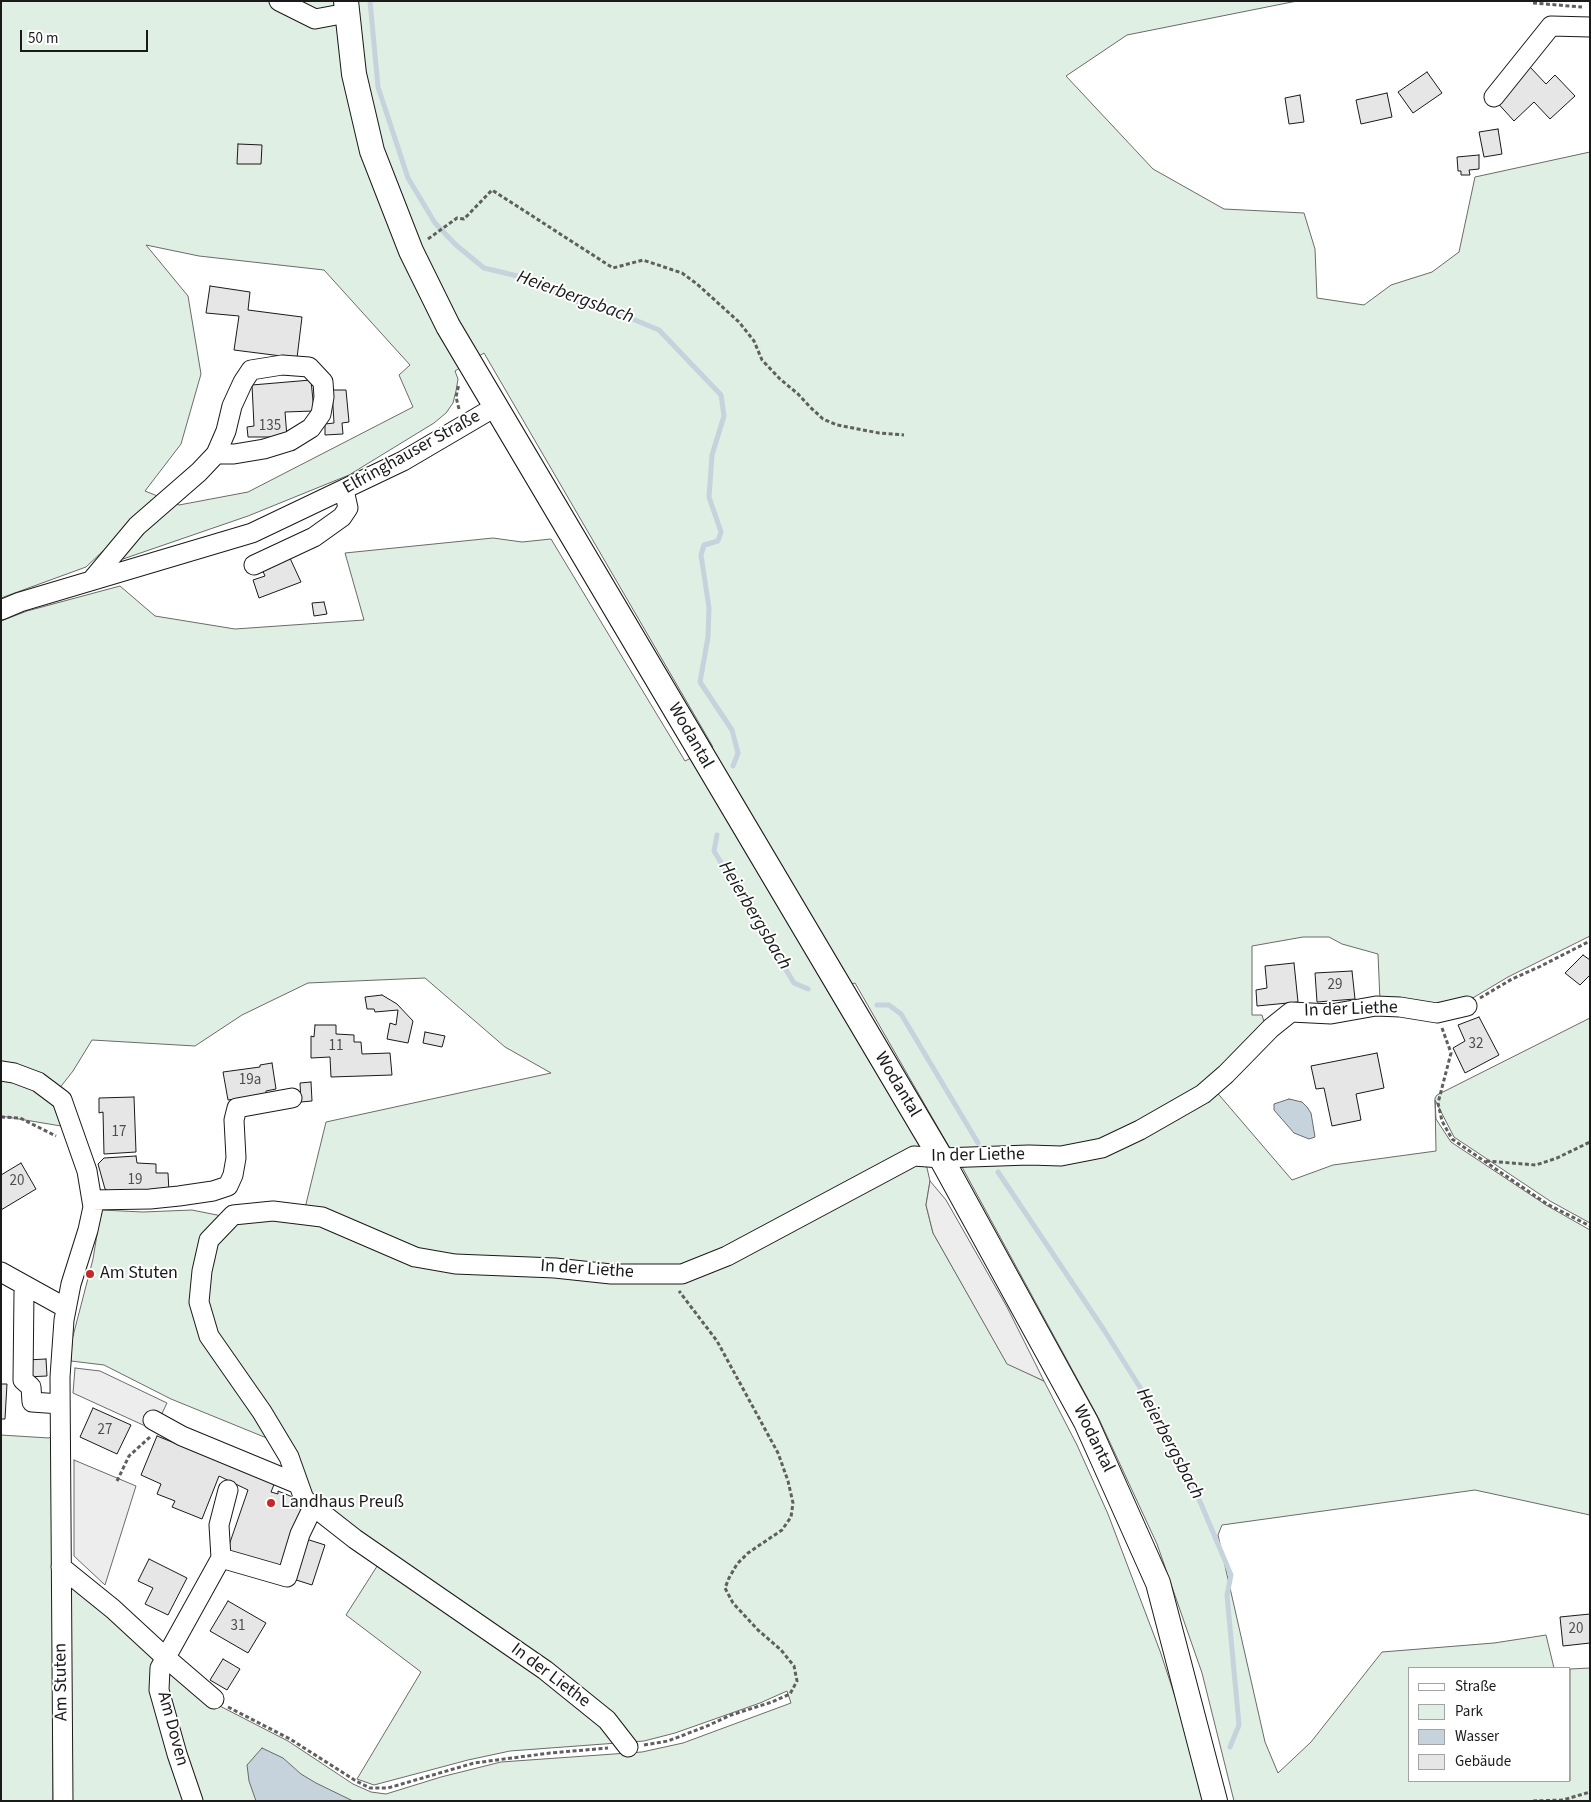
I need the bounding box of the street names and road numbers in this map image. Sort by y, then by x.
street label: Elfringhauser Straße [340,406,484,500]
street label: Wodantal [663,699,717,773]
street label: In der Liethe [1304,998,1398,1022]
street label: Wodantal [869,1049,925,1121]
street label: In der Liethe [931,1144,1025,1168]
street label: In der Liethe [540,1256,634,1284]
street label: Wodantal [1067,1402,1119,1476]
street label: In der Liethe [506,1639,594,1713]
street label: Am Stuten [51,1643,73,1721]
street label: Am Doven [152,1689,192,1769]

